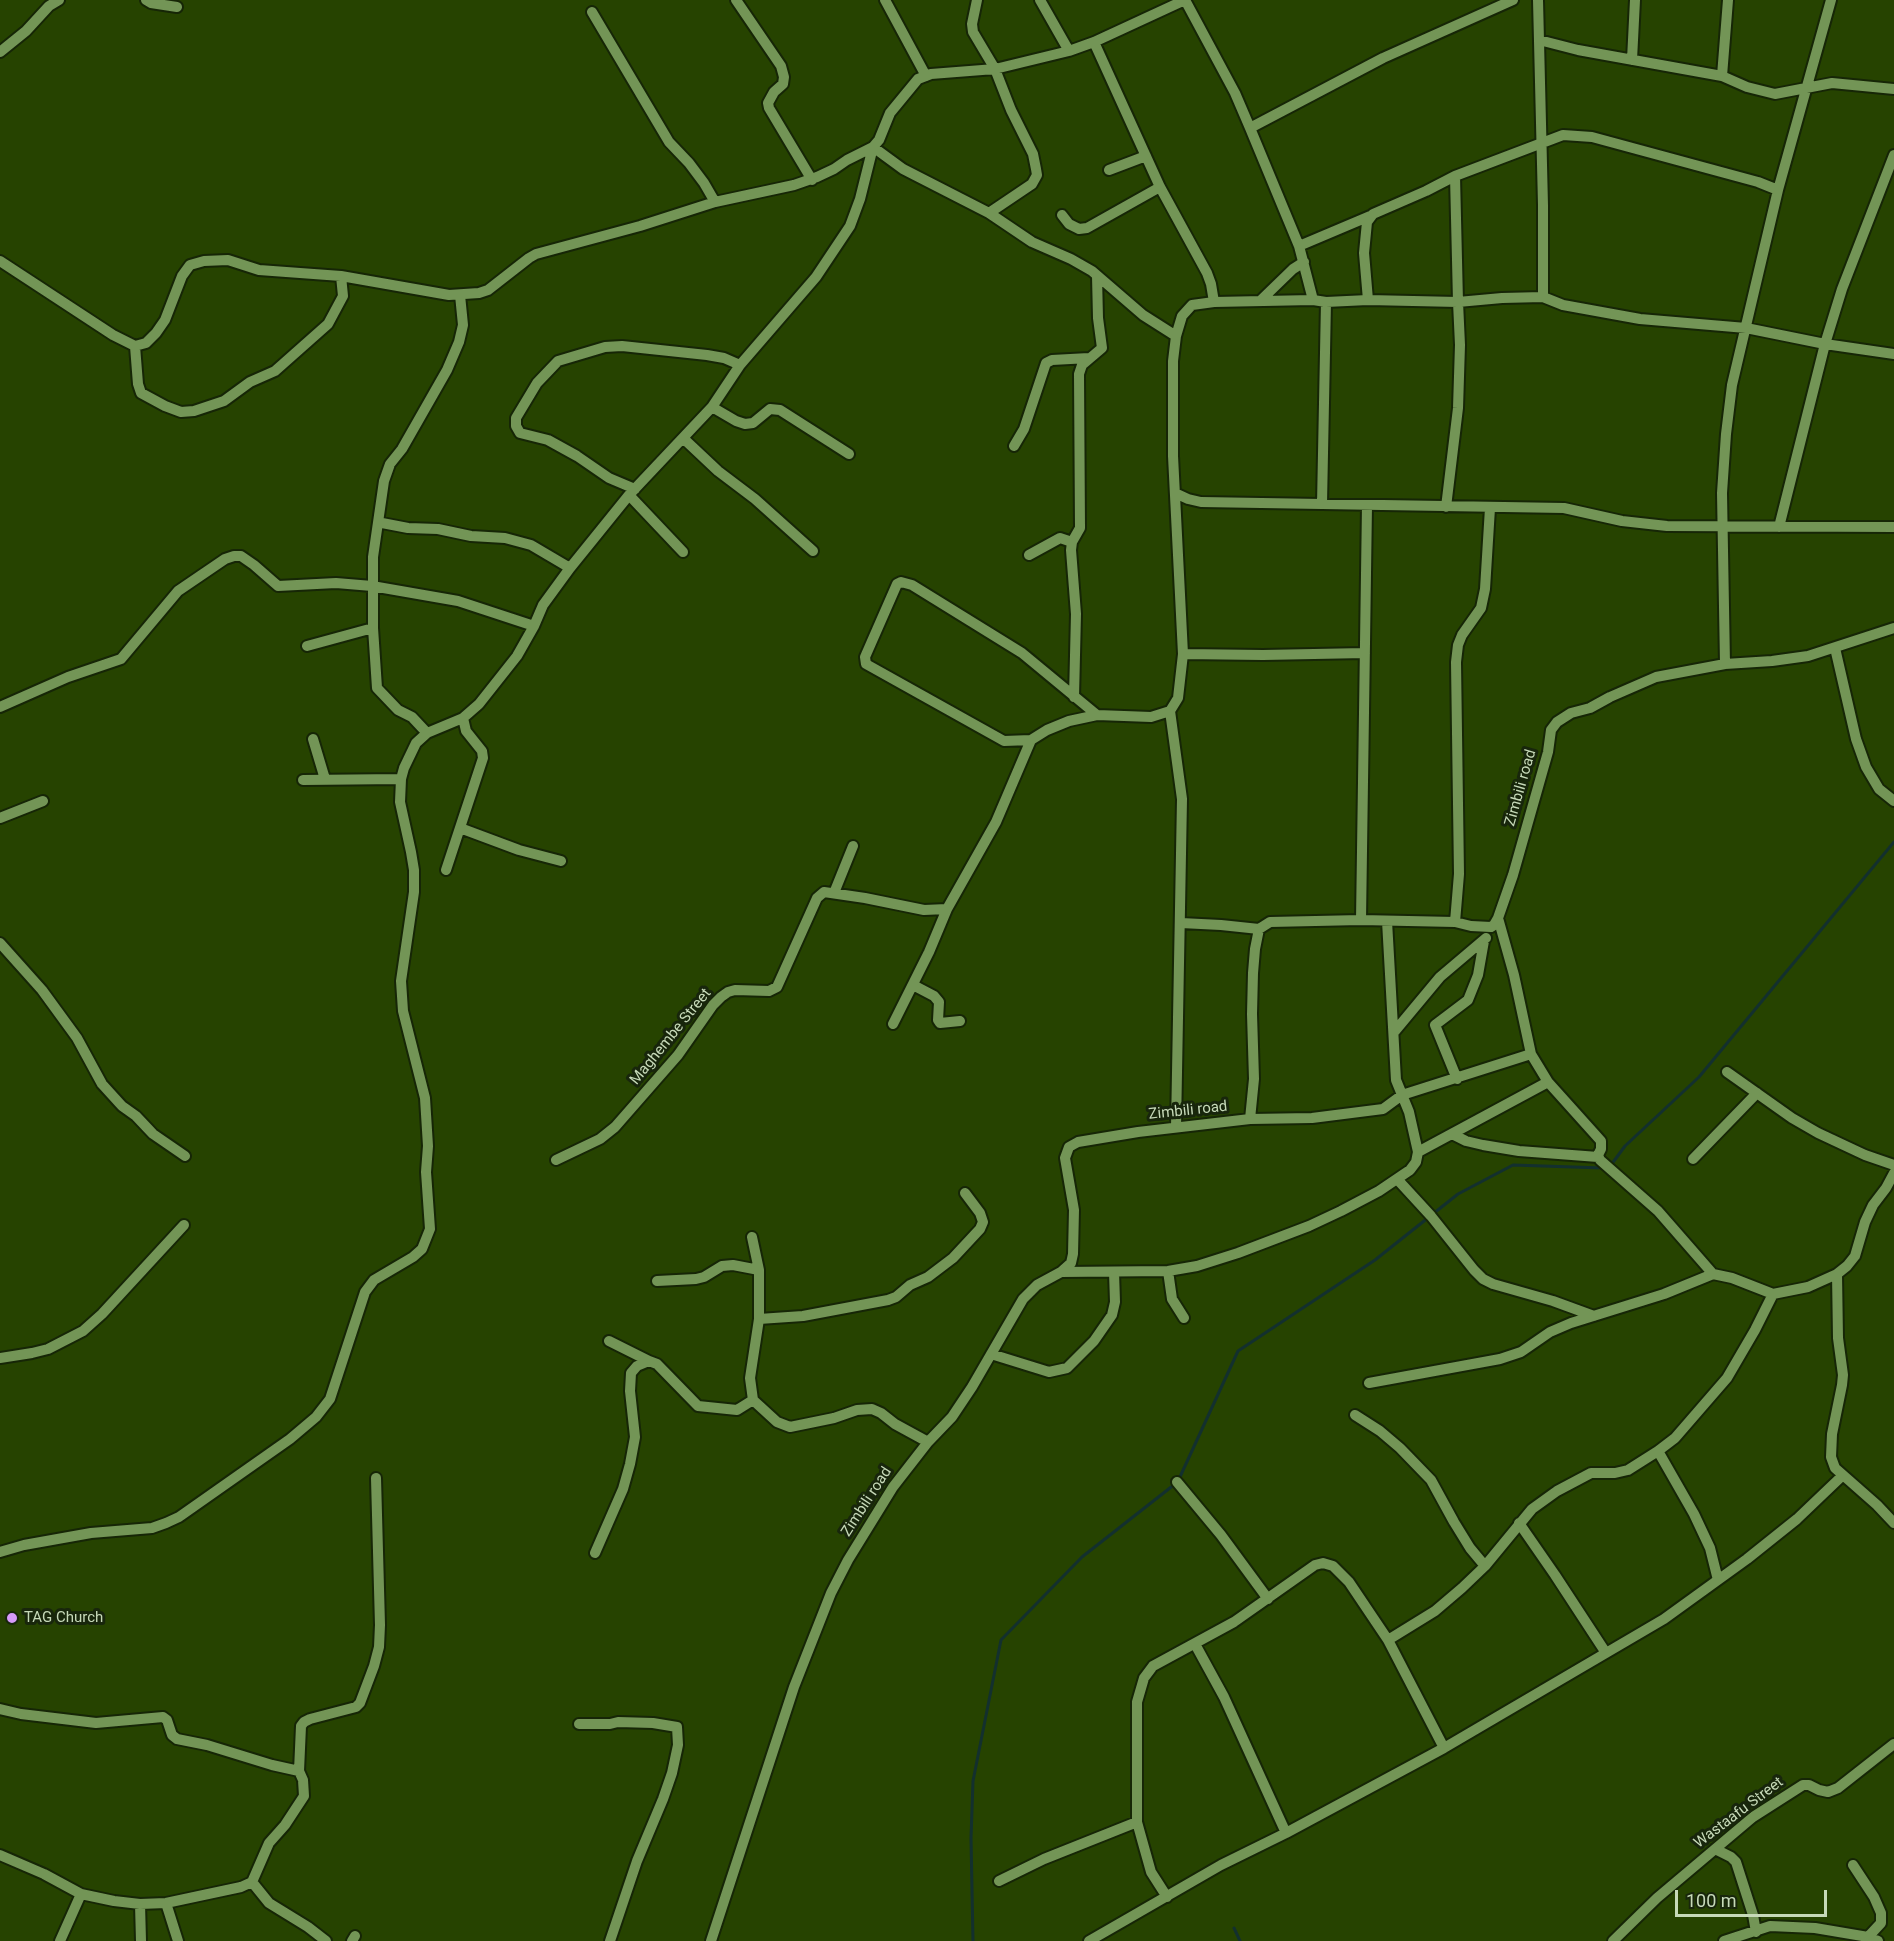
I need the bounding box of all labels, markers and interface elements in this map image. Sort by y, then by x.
street label: Zimbili road [1501,748,1541,828]
street label: Maghembe Street [627,985,715,1089]
street label: Zimbili road [1148,1098,1228,1124]
street label: Zimbili road [838,1464,896,1540]
place label: TAG Church [24,1609,103,1627]
marker: TAG Church [5,1611,19,1625]
street label: Wastaafu Street [1691,1774,1787,1852]
scale bar [1678,1878,1830,1916]
text: 100 m [1686,1890,1737,1911]

